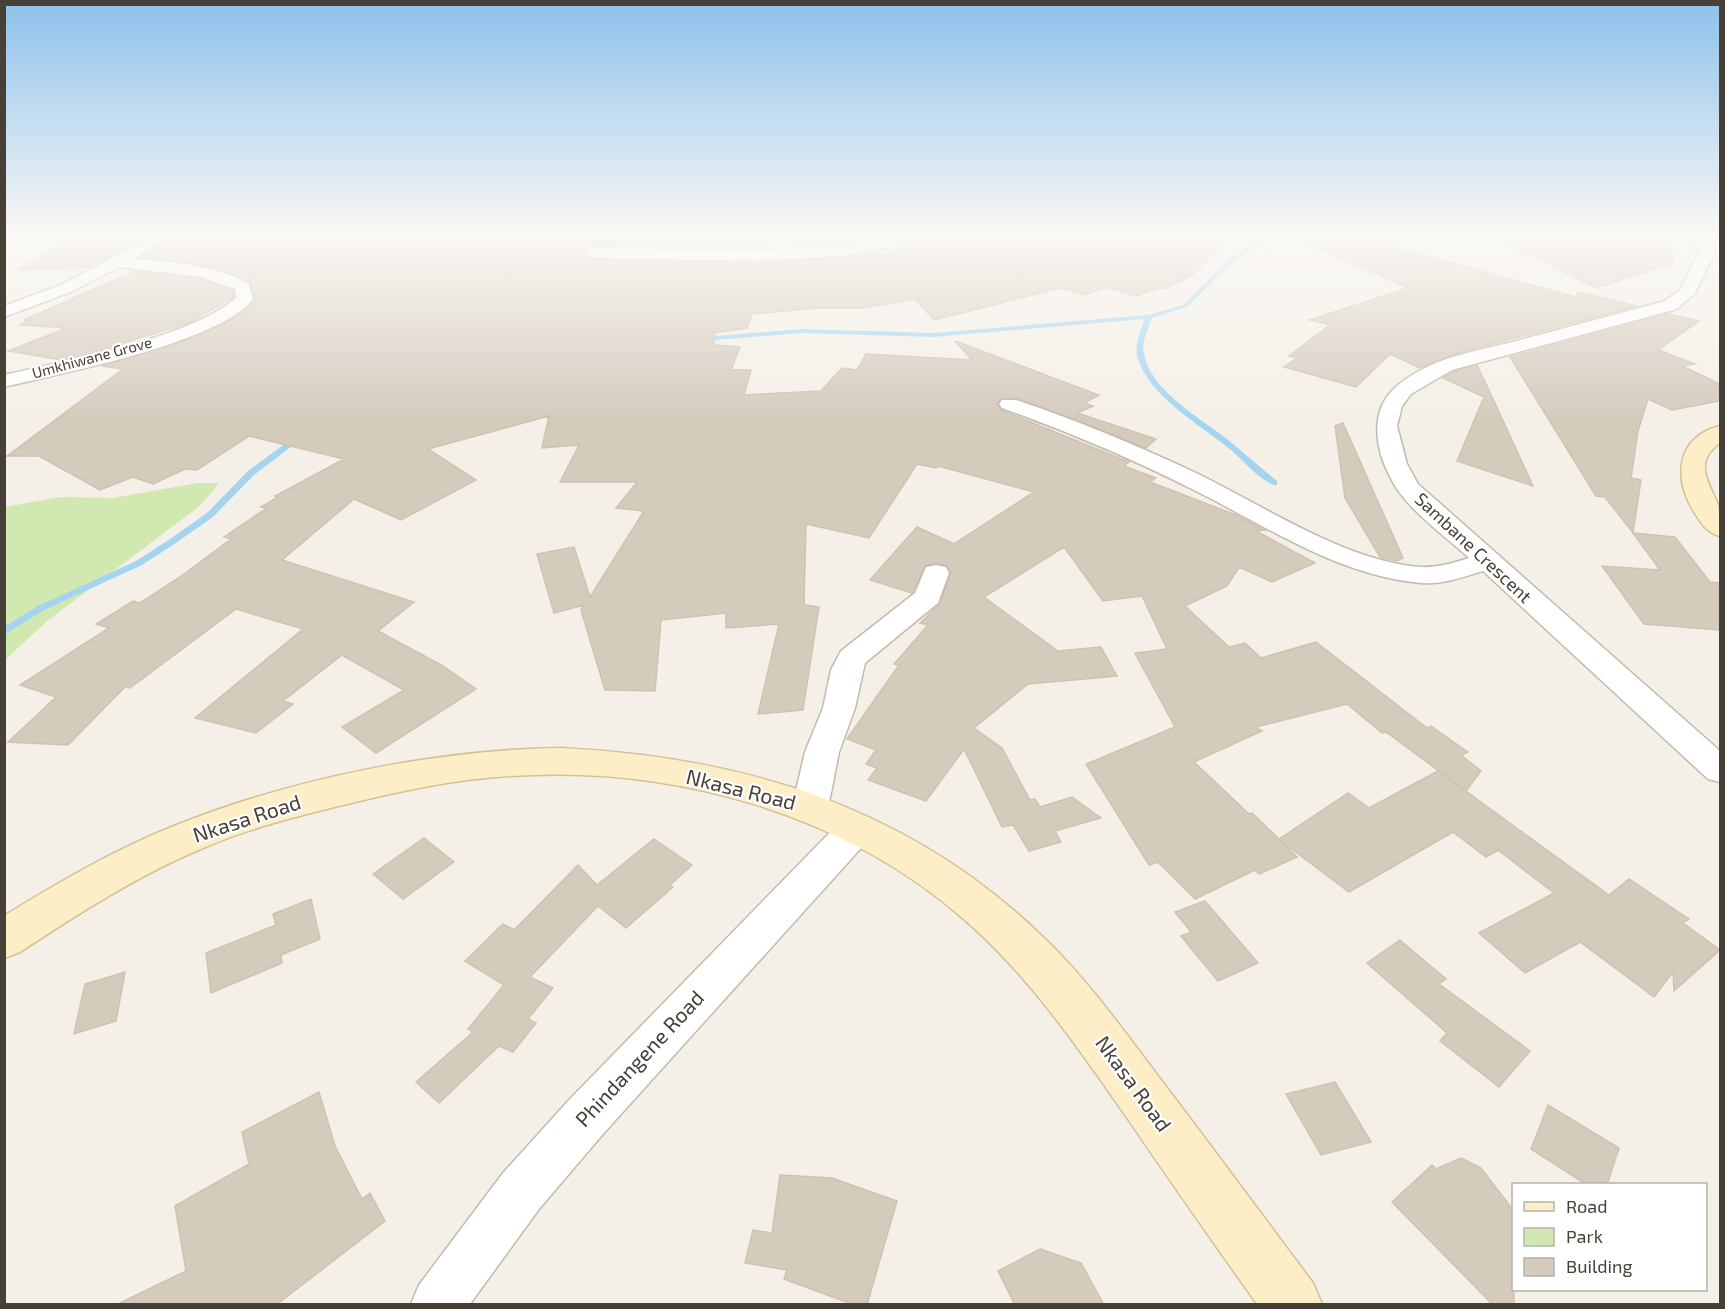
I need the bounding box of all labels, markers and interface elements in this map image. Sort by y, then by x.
street label: Umkhiwane Grove [30,332,154,382]
street label: Sambane Crescent [1411,487,1537,607]
street label: Nkasa Road [684,763,799,814]
street label: Nkasa Road [189,788,304,847]
street label: Phindangene Road [569,985,708,1131]
street label: Nkasa Road [1091,1030,1177,1136]
legend [1512,1183,1707,1291]
text: Road [1566,1195,1607,1217]
text: Park [1566,1225,1603,1247]
text: Building [1566,1255,1633,1277]

